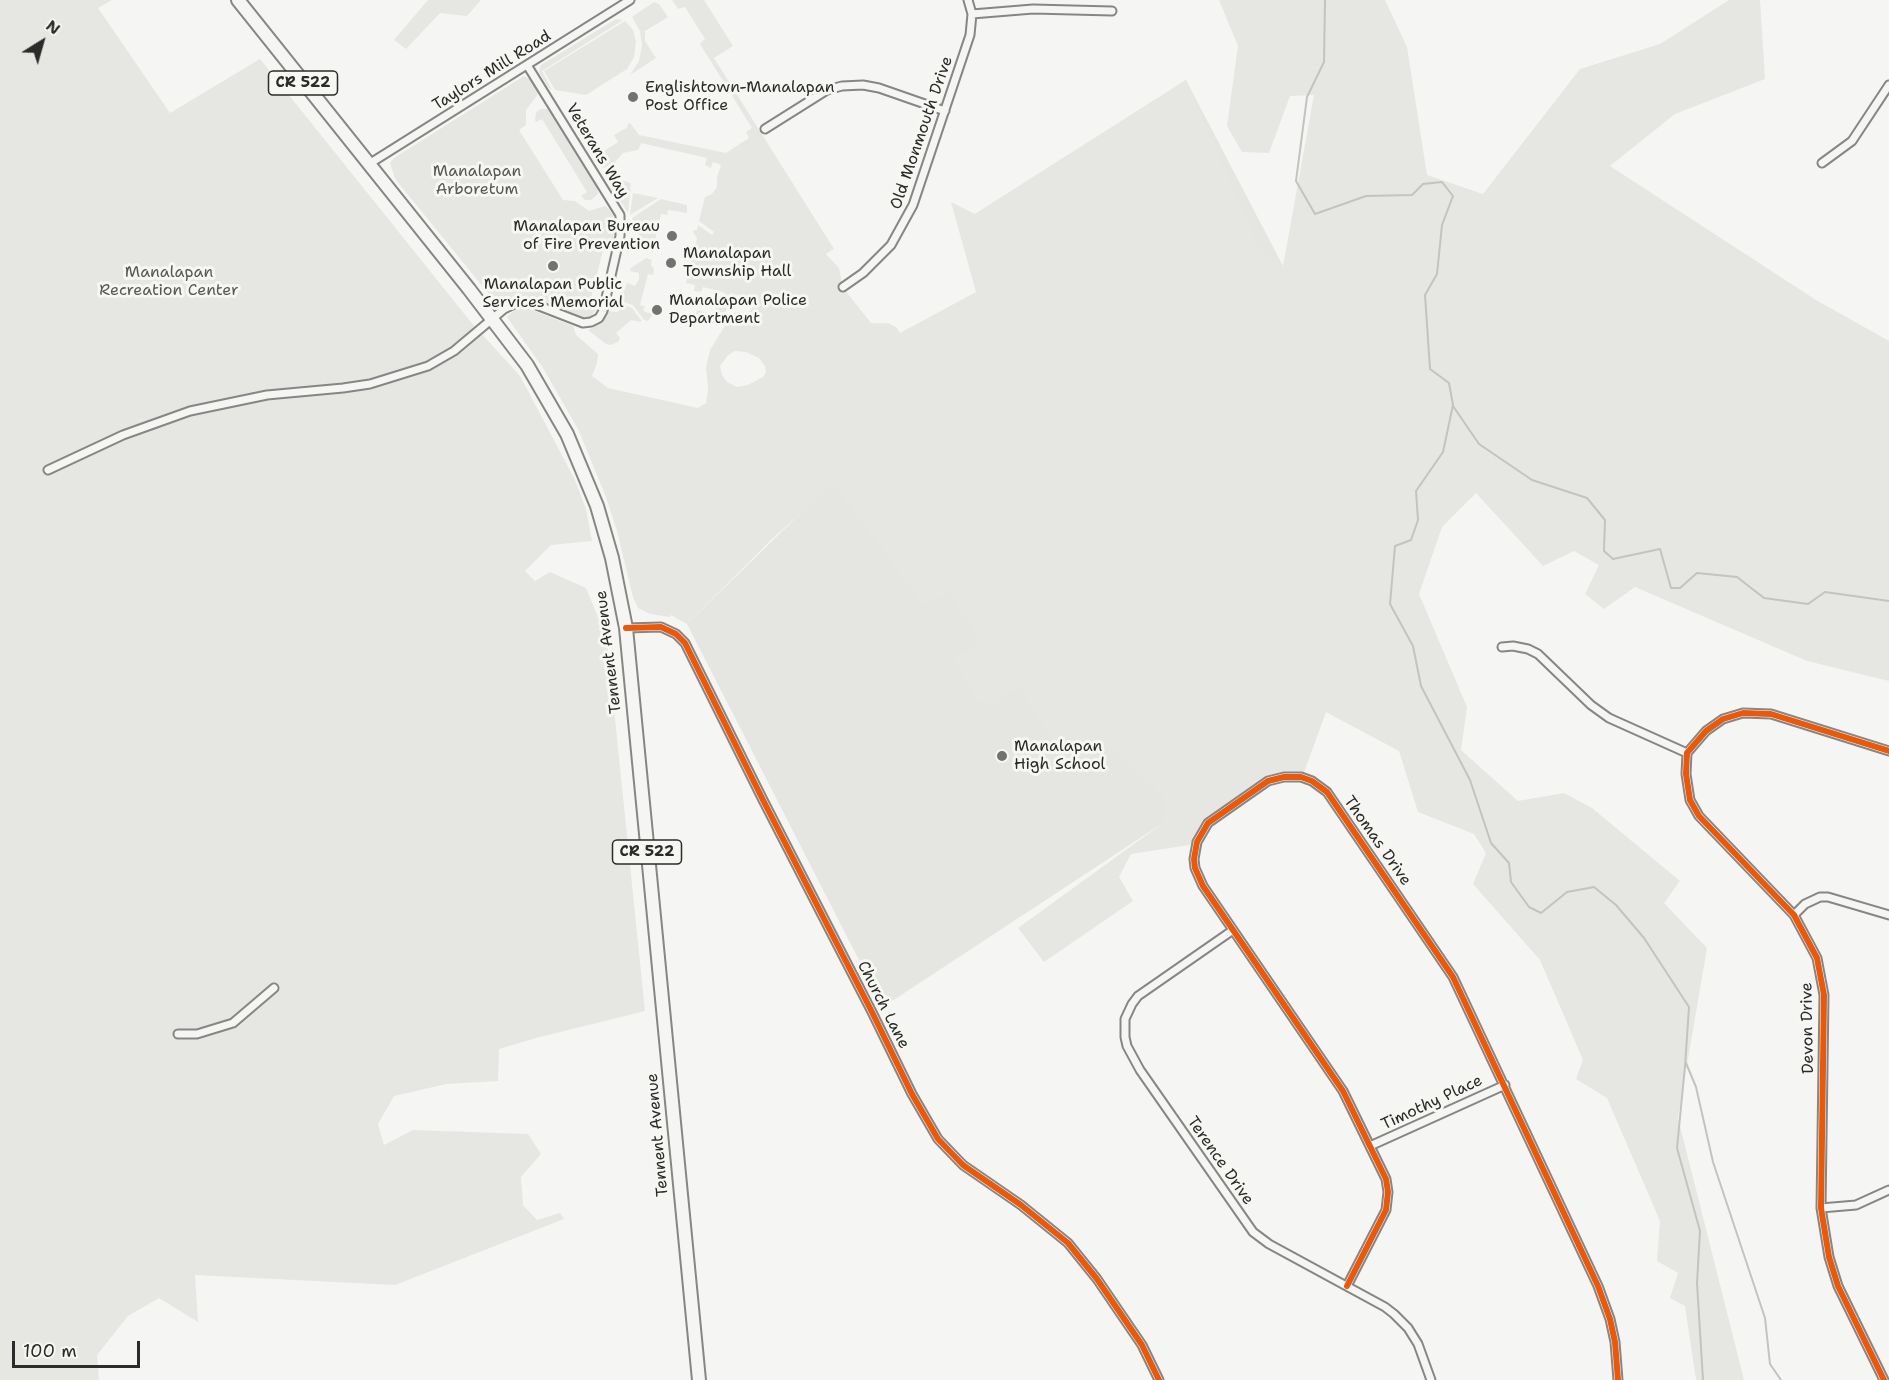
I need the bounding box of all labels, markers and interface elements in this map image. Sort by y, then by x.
north arrow [12,12,72,72]
text: N [42,15,65,39]
street label: Taylors Mill Road [429,27,555,115]
street label: Old Monmouth Drive [887,54,957,212]
road number: CR 522 [268,71,338,95]
place label: Englishtown-Manalapan Post Office [645,78,835,116]
marker: Englishtown-Manalapan Post Office [626,90,640,104]
street label: Veterans Way [561,100,633,202]
park label: Manalapan Arboretum [433,162,521,200]
place label: Manalapan Bureau of Fire Prevention [513,217,660,255]
marker: Manalapan Bureau of Fire Prevention [665,229,679,243]
place label: Manalapan Township Hall [683,244,791,282]
marker: Manalapan Township Hall [664,256,678,270]
marker: Manalapan Public Services Memorial [546,259,560,273]
park label: Manalapan Recreation Center [99,263,239,301]
place label: Manalapan Public Services Memorial [482,275,624,313]
place label: Manalapan Police Department [669,291,807,329]
marker: Manalapan Police Department [650,303,664,317]
street label: Tennent Avenue [592,589,626,715]
place label: Manalapan High School [1014,737,1105,775]
marker: Manalapan High School [995,749,1009,763]
street label: Thomas Drive [1339,793,1415,889]
road number: CR 522 [612,840,682,864]
street label: Church Lane [853,958,913,1052]
street label: Devon Drive [1798,982,1818,1074]
street label: Timothy Place [1379,1071,1485,1135]
street label: Tennent Avenue [643,1073,673,1197]
street label: Terence Drive [1182,1113,1258,1209]
scale bar [15,1329,142,1367]
text: 100 m [23,1339,77,1363]

